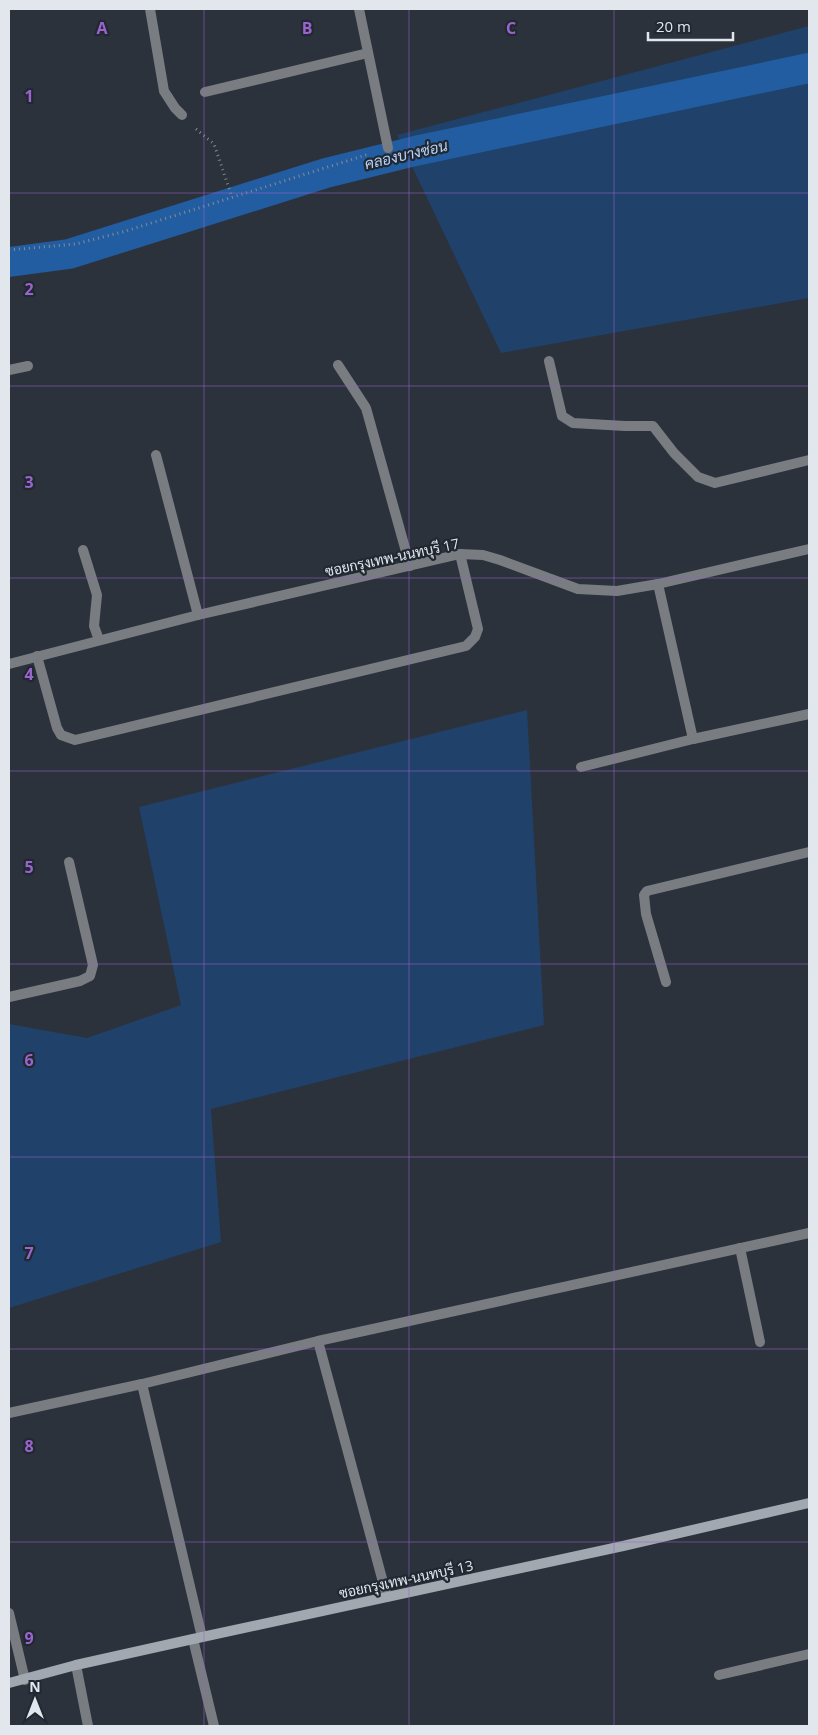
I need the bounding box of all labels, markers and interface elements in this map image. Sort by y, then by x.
scale bar [648,10,733,42]
text: 20 m [656,16,691,36]
text: A [96,17,108,39]
text: B [302,17,312,39]
text: C [506,17,516,39]
text: 1 [24,85,34,107]
water label: คลองบางซ่อน [362,135,450,173]
text: 2 [24,278,34,300]
text: 3 [24,471,34,493]
street label: ซอยกรุงเทพ-นนทบุรี 17 [323,534,461,581]
text: 4 [24,663,34,685]
text: 5 [24,856,34,878]
text: 6 [24,1049,34,1071]
text: 7 [24,1242,34,1264]
text: 8 [24,1435,34,1457]
street label: ซอยกรุงเทพ-นนทบุรี 13 [337,1556,475,1603]
text: 9 [24,1627,34,1649]
north arrow [10,1675,60,1725]
text: N [29,1677,41,1696]

